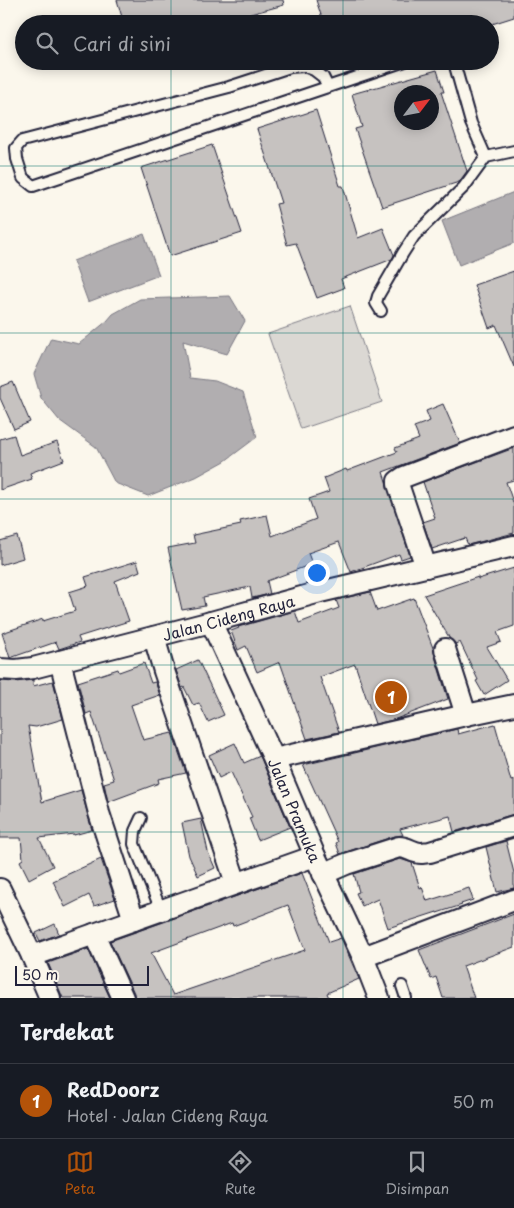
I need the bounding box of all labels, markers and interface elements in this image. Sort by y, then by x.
search box [15,15,499,70]
icon: search [33,29,61,57]
text: Cari di sini [73,29,171,57]
north arrow [394,85,439,130]
your location [304,560,330,586]
street label: Jalan Cideng Raya [160,588,297,646]
pin: 1 [375,678,407,716]
street label: Jalan Pramuka [263,754,328,867]
scale bar [15,963,149,986]
text: 50 m [22,964,58,985]
text: Terdekat [20,1015,114,1047]
text: RedDoorz [67,1075,159,1103]
text: 1 [32,1089,40,1113]
text: 50 m [453,1089,494,1113]
text: Hotel · Jalan Cideng Raya [67,1103,268,1127]
tab: Peta [65,1148,95,1199]
tab: Rute [225,1148,256,1199]
tab: Disimpan [385,1148,449,1199]

